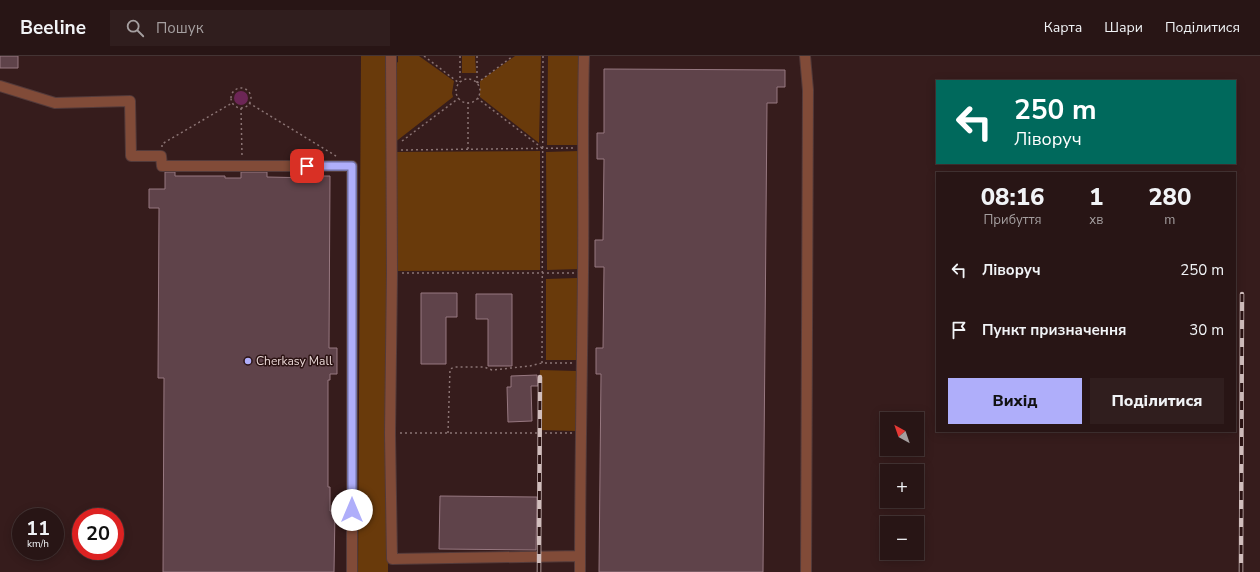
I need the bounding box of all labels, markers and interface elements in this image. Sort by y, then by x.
search box [110,10,390,46]
text: Beeline [20,15,86,41]
icon: search [124,17,146,39]
text: Пошук [156,18,204,38]
text: Карта [1044,18,1082,37]
text: Шари [1104,18,1143,37]
text: Поділитися [1165,18,1240,37]
text: 250 m [1014,91,1097,129]
icon: left [948,96,1000,148]
text: Ліворуч [1014,127,1082,151]
pin [290,149,324,183]
icon: arrive [296,155,318,177]
text: 08:16 [981,181,1044,213]
text: 1 [1089,181,1104,213]
text: 280 [1148,181,1191,213]
text: Прибуття [984,211,1042,229]
text: хв [1089,211,1103,229]
text: m [1164,211,1175,229]
icon: left [948,259,970,281]
text: Ліворуч [982,260,1041,280]
text: 250 m [1180,260,1224,280]
icon: arrive [948,319,970,341]
text: Пункт призначення [982,320,1127,340]
text: 30 m [1189,320,1224,340]
place label: Cherkasy Mall [256,353,333,369]
marker: Cherkasy Mall [243,356,253,366]
button: Вихід [948,378,1082,424]
button: Поділитися [1090,378,1224,424]
north arrow [880,412,924,456]
map controls [880,412,924,560]
button: + [880,464,924,508]
position arrow [331,489,373,531]
speed limit sign: 20 [72,508,124,560]
text: 11 [26,515,50,542]
button: − [880,516,924,560]
text: km/h [27,537,49,551]

